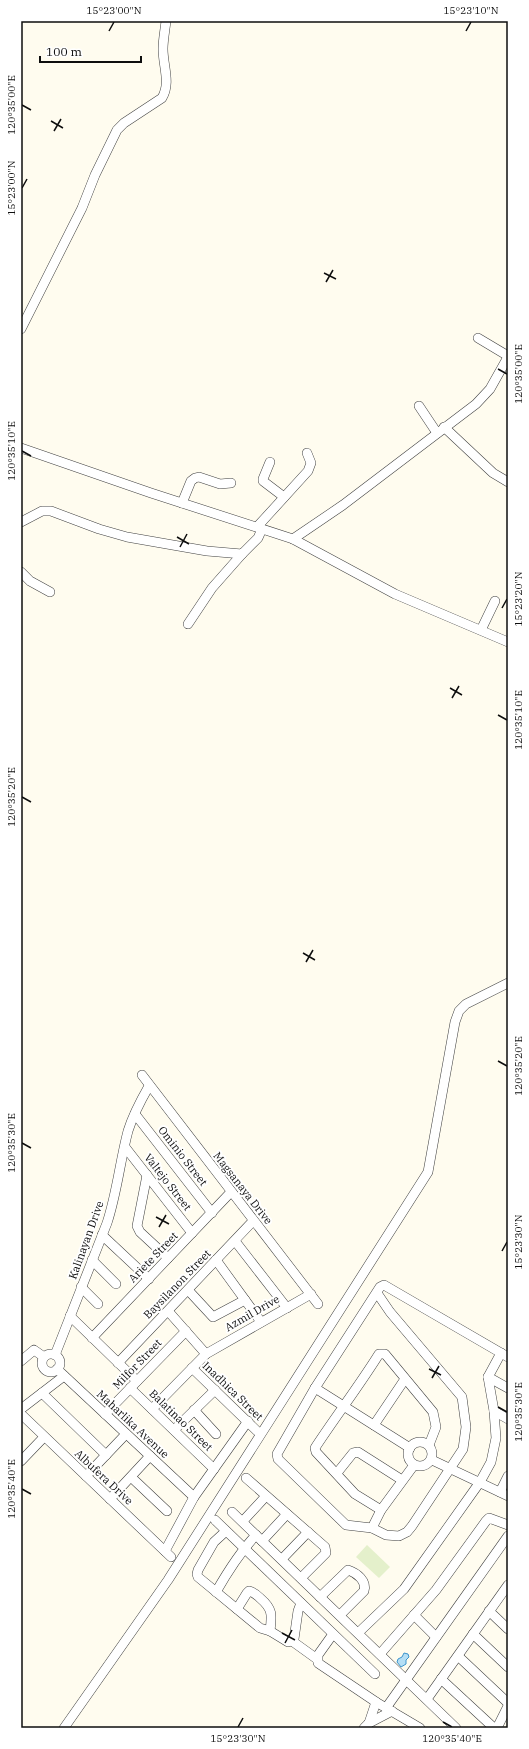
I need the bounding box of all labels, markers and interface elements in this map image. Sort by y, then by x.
text: 15°23'00"N [87,4,142,17]
text: 15°23'10"N [444,4,499,17]
scale bar [40,38,141,64]
text: 100 m [46,44,82,59]
text: 120°35'00"E [5,75,18,135]
text: 15°23'00"N [5,160,18,216]
text: 120°35'00"E [512,344,525,404]
text: 120°35'10"E [5,421,18,481]
text: 15°23'20"N [512,571,525,627]
text: 120°35'10"E [512,690,525,750]
text: 120°35'20"E [5,767,18,827]
text: 120°35'20"E [512,1036,525,1096]
text: 120°35'30"E [5,1113,18,1173]
street label: Ominio Street [155,1123,211,1189]
street label: Magsanaya Drive [210,1149,276,1227]
street label: Valtejo Street [141,1151,195,1213]
street label: Kalinayan Drive [65,1199,107,1281]
text: 15°23'30"N [512,1214,525,1270]
street label: Ariete Street [125,1229,181,1285]
street label: Baysilanon Street [140,1246,214,1322]
street label: Azmil Drive [222,1292,282,1334]
street label: Milfor Street [110,1336,165,1392]
street label: Inadhica Street [200,1359,266,1424]
text: 120°35'30"E [512,1382,525,1442]
street label: Balatinao Street [146,1386,216,1454]
street label: Maharlika Avenue [94,1387,172,1461]
street label: Albufera Drive [72,1446,136,1508]
text: 120°35'40"E [5,1459,18,1519]
text: 15°23'30"N [211,1732,266,1745]
text: 120°35'40"E [422,1732,482,1745]

